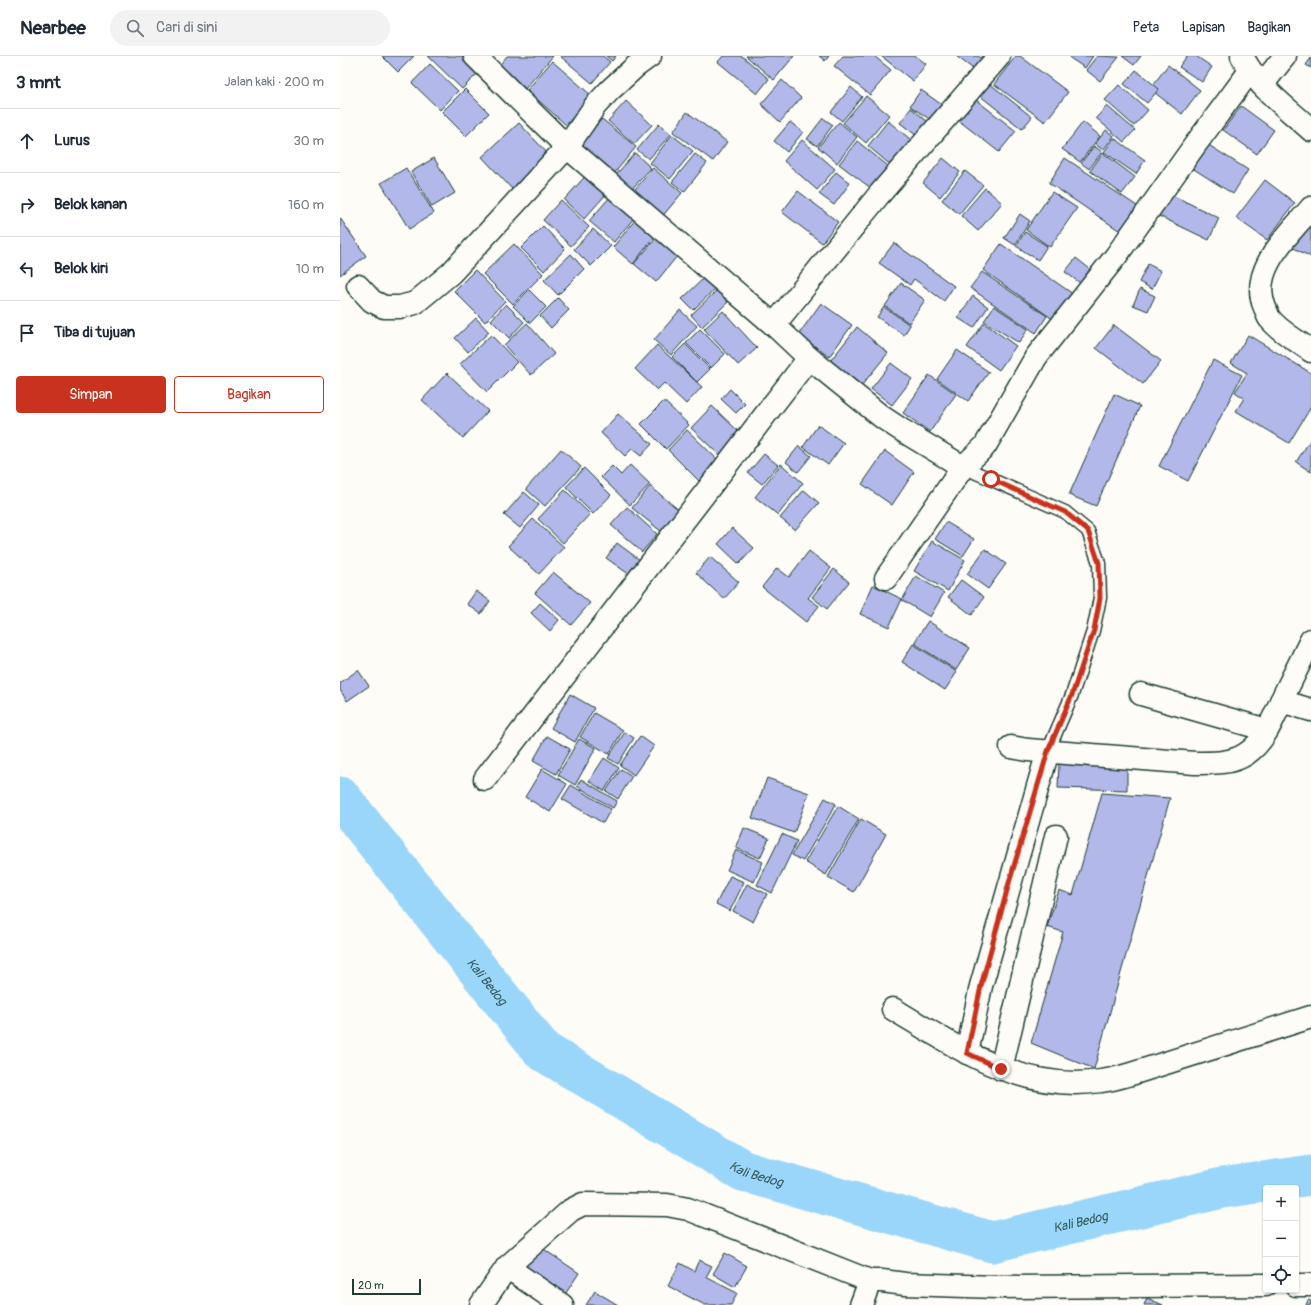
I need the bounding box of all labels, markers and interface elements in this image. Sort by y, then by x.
search box [110,10,390,46]
text: Nearbee [20,16,86,40]
icon: search [124,17,146,39]
text: Cari di sini [156,18,217,37]
text: Peta [1133,19,1159,36]
text: Lapisan [1181,19,1225,36]
text: Bagikan [1247,19,1291,36]
text: 3 mnt [16,72,61,93]
text: Jalan kaki · 200 m [224,74,324,90]
icon: ahead [16,130,38,152]
text: Lurus [54,131,90,150]
text: 30 m [294,133,324,149]
icon: right [16,194,38,216]
text: Belok kanan [54,195,127,214]
text: 160 m [288,197,324,213]
icon: left [16,258,38,280]
text: Belok kiri [54,259,108,278]
text: 10 m [296,261,324,277]
icon: arrive [16,322,38,344]
text: Tiba di tujuan [54,323,135,342]
button: Simpan [16,376,166,413]
button: Bagikan [174,376,324,413]
route start [982,470,1000,488]
water label: Kali Bedog [463,955,511,1010]
route end [992,1060,1010,1078]
water label: Kali Bedog [726,1158,786,1191]
map controls [1263,1185,1299,1293]
button: + [1263,1185,1299,1221]
water label: Kali Bedog [1052,1208,1111,1236]
button: − [1263,1221,1299,1257]
button: locate [1263,1257,1299,1293]
scale bar [352,1277,421,1296]
text: 20 m [358,1279,384,1292]

